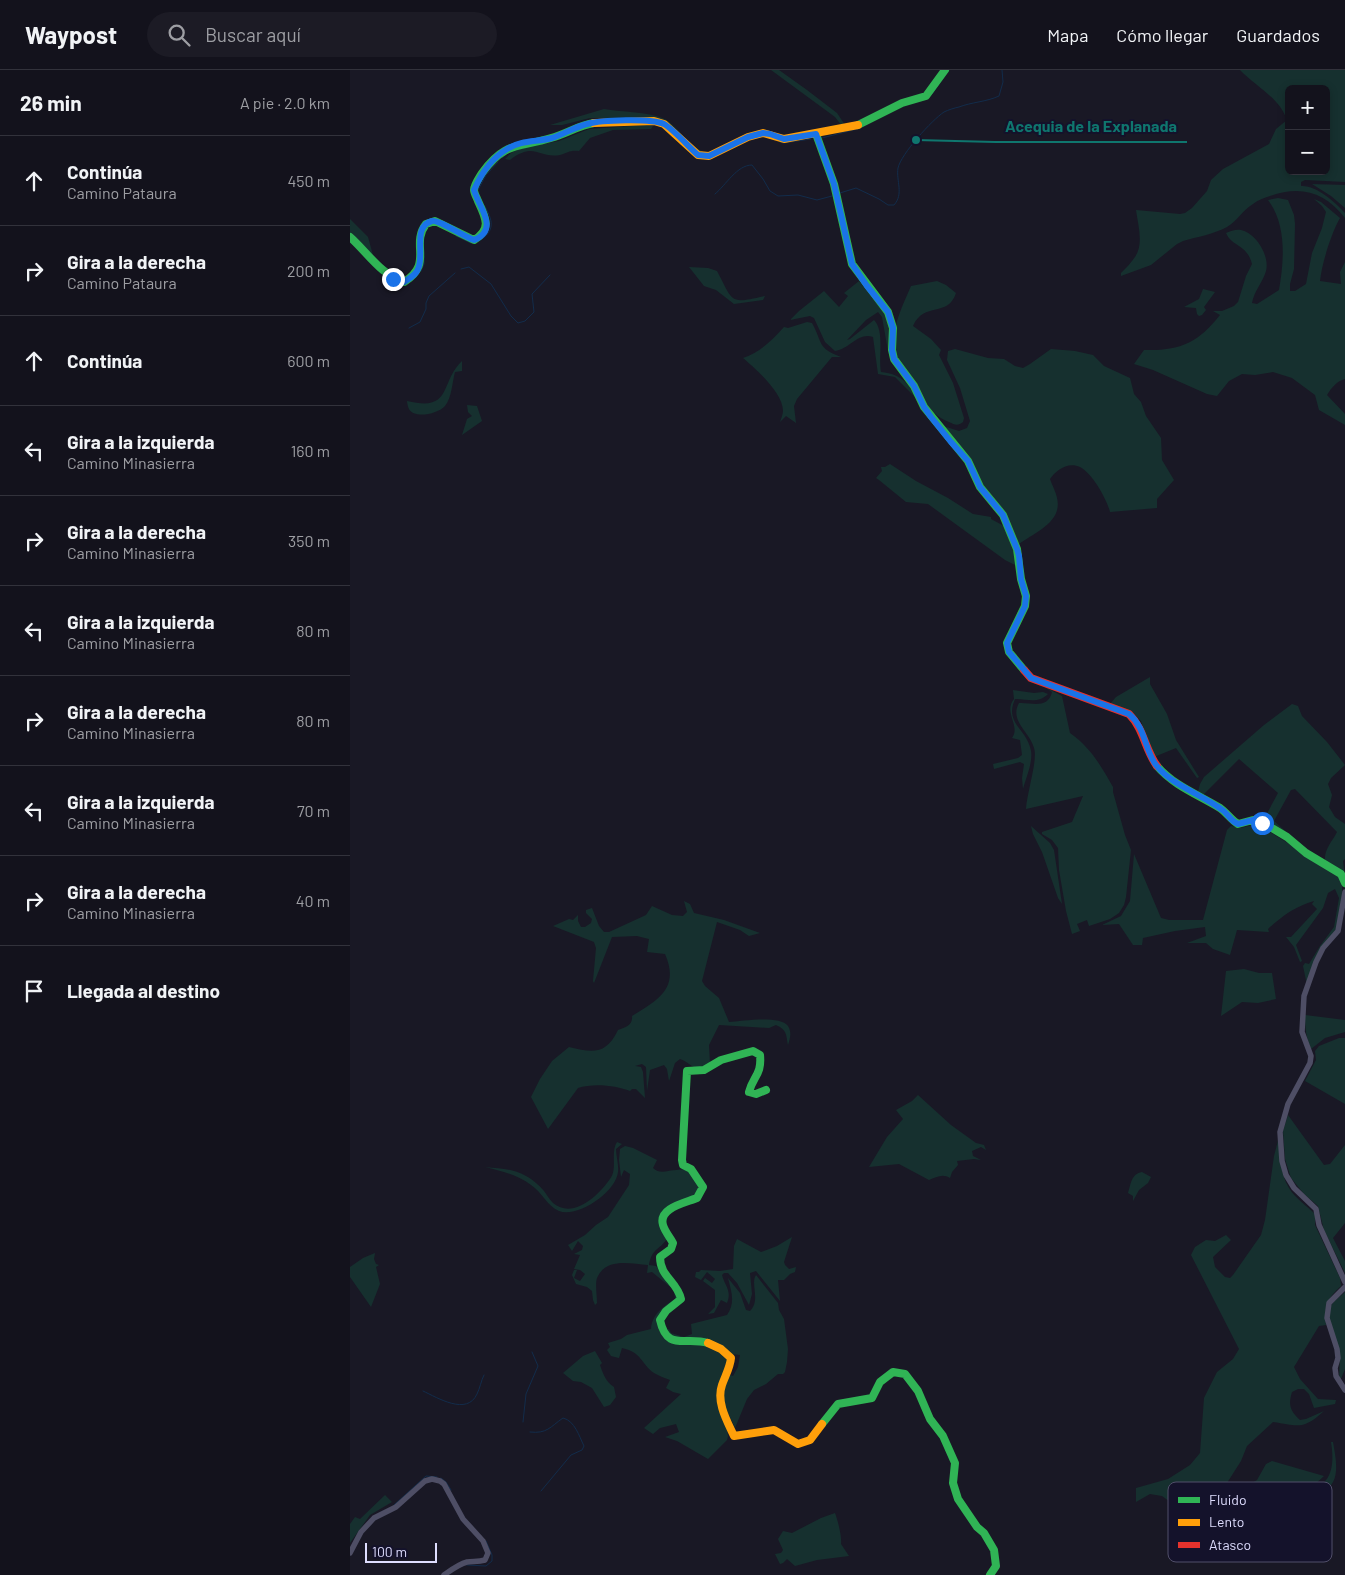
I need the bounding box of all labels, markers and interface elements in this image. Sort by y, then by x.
search box [147,12,497,57]
text: Waypost [25,20,117,49]
icon: search [165,21,193,49]
text: Buscar aquí [205,23,301,46]
text: Mapa [1047,24,1088,46]
text: Cómo llegar [1116,24,1208,46]
text: Guardados [1236,24,1320,46]
map controls [1285,85,1330,175]
button: + [1285,85,1330,130]
text: 26 min [20,90,82,115]
text: A pie · 2.0 km [240,93,330,112]
callout: Acequia de la Explanada [995,111,1187,142]
text: Acequia de la Explanada [1005,116,1177,135]
button: − [1285,130,1330,175]
text: Continúa [67,160,142,183]
icon: ahead [20,167,48,195]
text: 450 m [287,171,330,190]
text: Camino Pataura [67,183,177,202]
text: Gira a la derecha [67,250,206,273]
icon: right [20,257,48,285]
text: 200 m [287,261,330,280]
route end [382,268,405,291]
text: Camino Pataura [67,273,177,292]
icon: ahead [20,347,48,375]
text: Continúa [67,349,142,372]
text: 600 m [287,351,330,370]
text: Gira a la izquierda [67,430,215,453]
icon: left [20,437,48,465]
text: 160 m [291,441,330,460]
text: Camino Minasierra [67,453,195,472]
text: Gira a la derecha [67,520,206,543]
icon: right [20,527,48,555]
text: 350 m [288,531,330,550]
text: Camino Minasierra [67,543,195,562]
text: Gira a la izquierda [67,610,215,633]
icon: left [20,617,48,645]
text: 80 m [296,621,330,640]
text: Camino Minasierra [67,633,195,652]
text: Gira a la derecha [67,700,206,723]
icon: right [20,707,48,735]
text: 80 m [296,711,330,730]
text: Camino Minasierra [67,723,195,742]
text: Gira a la izquierda [67,790,215,813]
icon: left [20,797,48,825]
text: 70 m [297,801,330,820]
route start [1251,812,1274,835]
text: Camino Minasierra [67,813,195,832]
text: Gira a la derecha [67,880,206,903]
icon: right [20,887,48,915]
text: 40 m [296,891,330,910]
text: Camino Minasierra [67,903,195,922]
icon: arrive [20,977,48,1005]
text: Llegada al destino [67,979,220,1002]
legend [1168,1482,1332,1562]
text: Fluido [1209,1491,1247,1508]
text: Lento [1209,1513,1244,1530]
text: Atasco [1209,1536,1251,1553]
scale bar [365,1540,438,1563]
text: 100 m [372,1543,407,1560]

